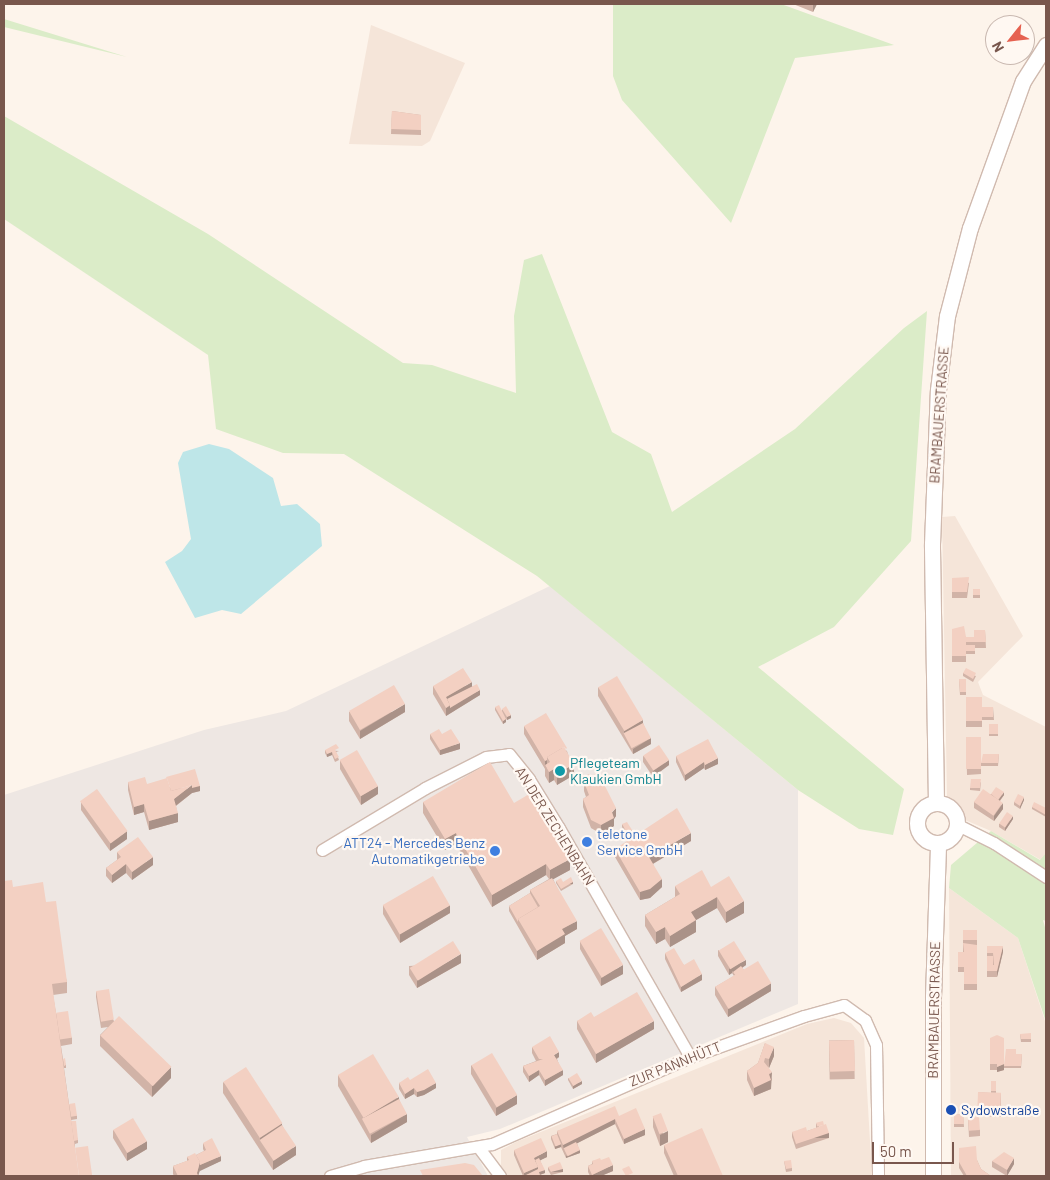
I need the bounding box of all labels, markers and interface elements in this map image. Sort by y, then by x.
north arrow [985,15,1035,65]
text: N [988,39,1007,55]
street label: BRAMBAUERSTRASSE [926,346,952,484]
place label: Pflegeteam Klaukien GmbH [570,755,662,788]
street label: AN DER ZECHENBAHN [512,764,598,888]
marker: Pflegeteam Klaukien GmbH [554,765,566,777]
place label: teletone Service GmbH [597,826,683,859]
place label: ATT24 - Mercedes Benz Automatikgetriebe [343,835,485,868]
marker: teletone Service GmbH [581,836,593,848]
marker: ATT24 - Mercedes Benz Automatikgetriebe [489,845,501,857]
street label: BRAMBAUERSTRASSE [924,941,944,1079]
street label: ZUR PANNHÜTT [627,1038,723,1090]
place label: Sydowstraße [961,1102,1039,1118]
marker: Sydowstraße [945,1104,957,1116]
scale bar [875,1132,958,1164]
text: 50 m [880,1142,912,1160]

